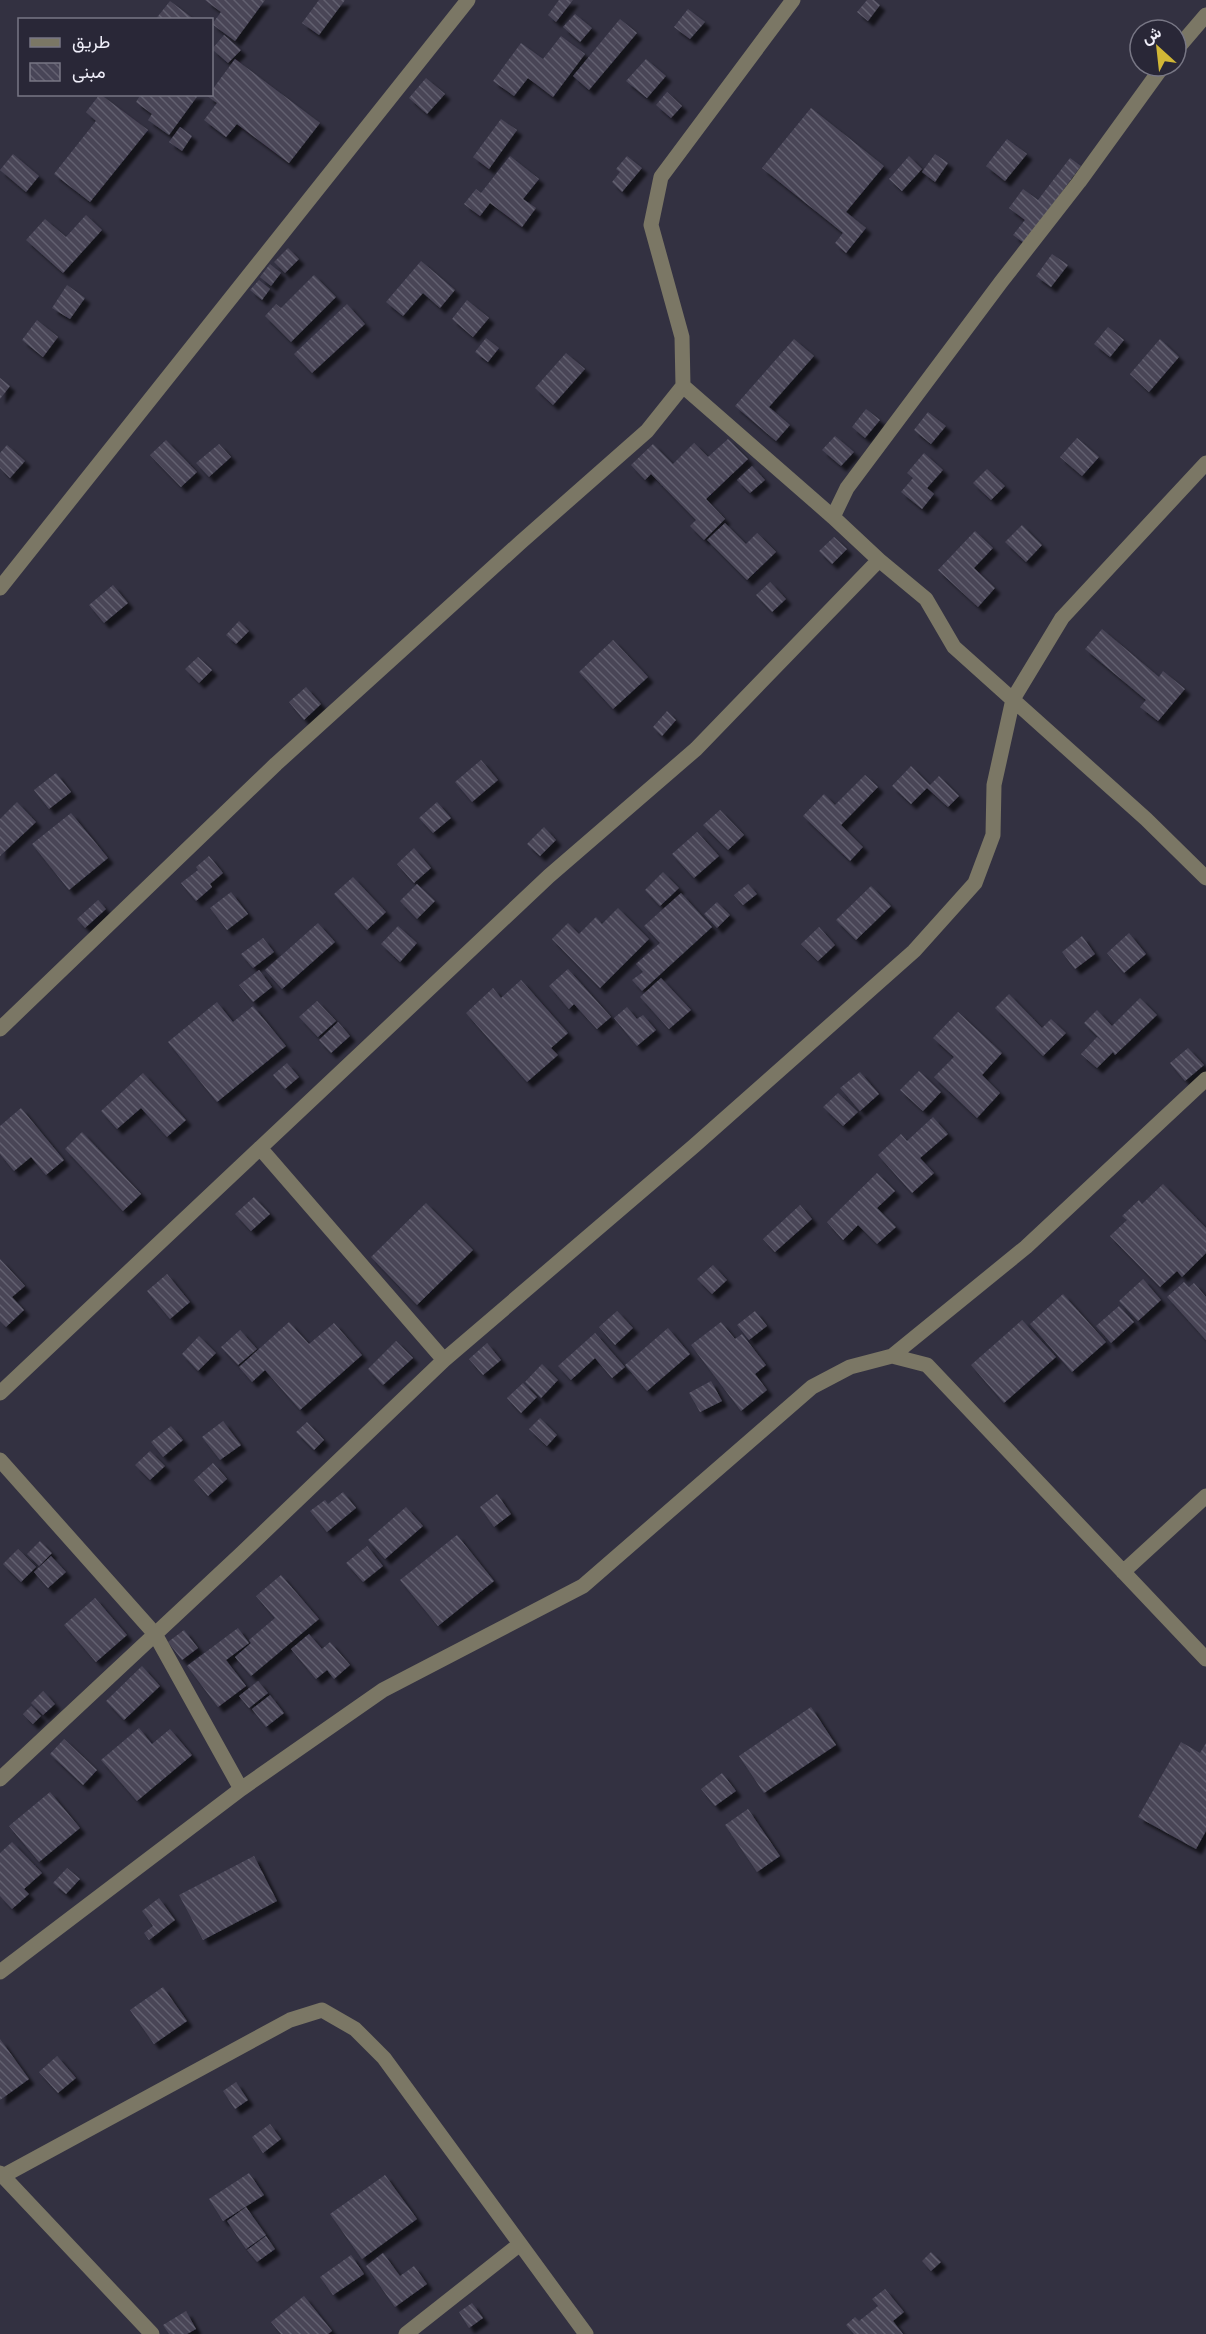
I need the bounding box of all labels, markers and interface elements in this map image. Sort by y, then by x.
legend [18,18,213,96]
north arrow [1128,18,1188,78]
text: ش [1138,21,1164,48]
text: طريق [72,30,110,53]
text: مبنى [72,60,106,83]

